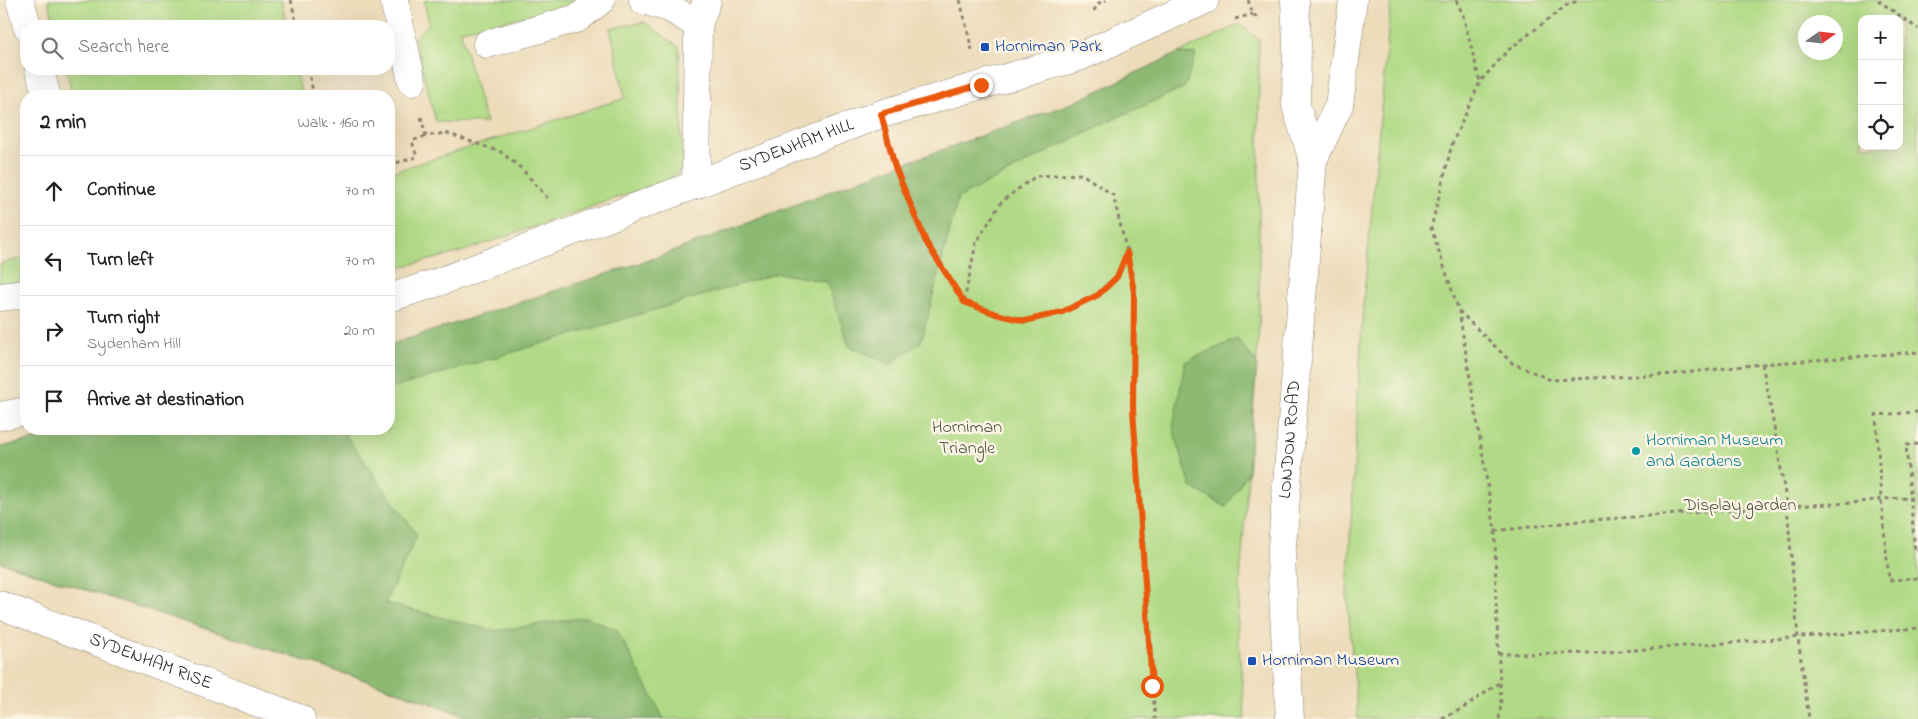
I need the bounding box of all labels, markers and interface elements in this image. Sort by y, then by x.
north arrow [1798,15,1843,60]
map controls [1858,15,1903,150]
button: + [1858,15,1903,60]
search box [20,20,395,75]
icon: search [38,34,66,62]
text: Search here [78,34,169,61]
place label: Horniman Park [995,34,1102,60]
marker: Horniman Park [979,41,991,53]
button: − [1858,60,1903,105]
route end [970,74,993,97]
button: locate [1858,105,1903,150]
text: 2 min [40,108,86,138]
text: Walk · 160 m [297,111,375,135]
street label: SYDENHAM HILL [735,112,858,180]
icon: ahead [40,177,68,205]
text: Continue [87,177,155,204]
text: 70 m [345,179,375,203]
icon: left [40,247,68,275]
text: Turn left [87,247,154,274]
text: 70 m [345,249,375,273]
text: Turn right [87,305,160,332]
icon: right [40,317,68,345]
text: 20 m [344,319,375,343]
text: Sydenham Hill [87,332,181,356]
street label: LONDON ROAD [1273,379,1308,500]
icon: arrive [40,387,68,415]
text: Arrive at destination [87,387,244,414]
park label: Horniman Triangle [932,415,1002,463]
place label: Horniman Museum and Gardens [1646,428,1783,475]
marker: Horniman Museum and Gardens [1630,445,1642,457]
park label: Display garden [1683,493,1796,520]
street label: SYDENHAM RISE [85,627,216,697]
place label: Horniman Museum [1262,648,1399,674]
marker: Horniman Museum [1246,655,1258,667]
route start [1141,675,1164,698]

